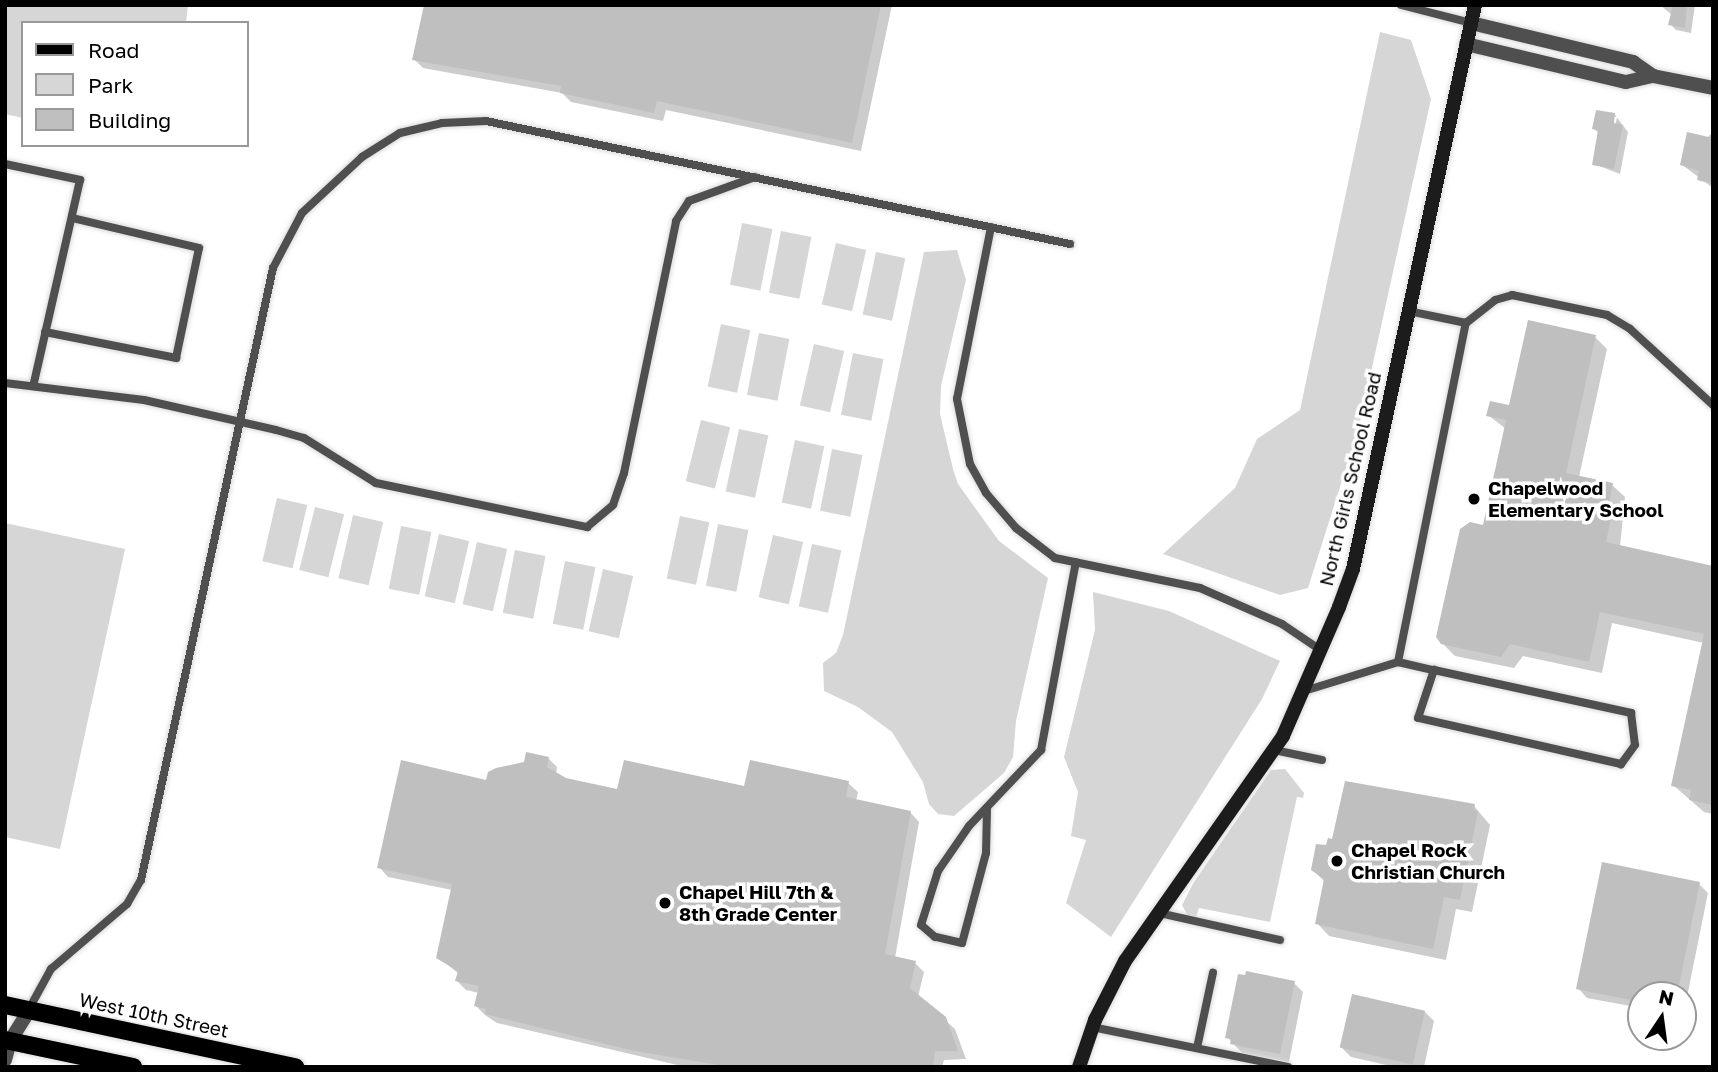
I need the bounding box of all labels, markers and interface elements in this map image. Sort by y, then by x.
legend [21,21,248,147]
text: Road [88,37,139,63]
text: Park [88,72,133,98]
text: Building [88,107,171,133]
street label: North Girls School Road [1314,370,1386,588]
place label: Chapelwood Elementary School [1488,477,1664,521]
marker: Chapelwood Elementary School [1466,491,1482,507]
place label: Chapel Rock Christian Church [1351,839,1505,883]
marker: Chapel Rock Christian Church [1329,853,1345,869]
place label: Chapel Hill 7th & 8th Grade Center [679,881,837,925]
marker: Chapel Hill 7th & 8th Grade Center [657,895,673,911]
north arrow [1627,981,1697,1051]
text: N [1657,984,1676,1010]
street label: West 10th Street [77,988,231,1042]

